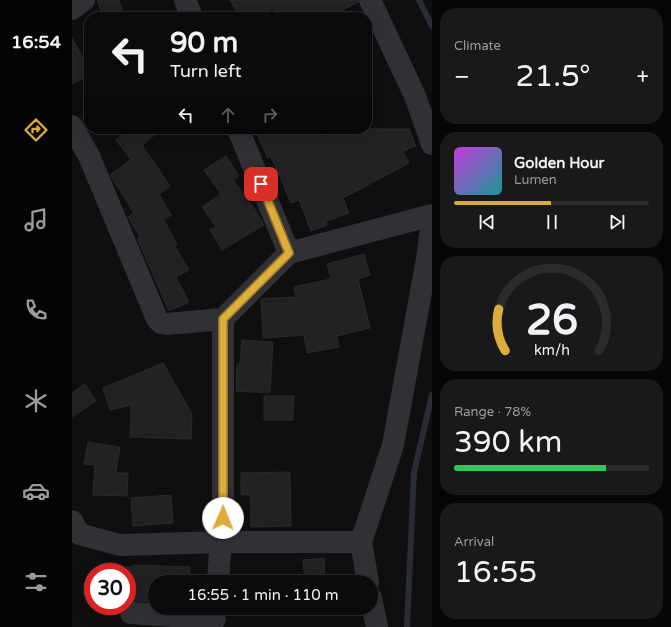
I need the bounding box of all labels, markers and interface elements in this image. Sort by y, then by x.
text: 90 m [170,26,238,60]
icon: left [104,28,156,80]
text: 16:54 [11,31,61,53]
text: Climate [454,38,501,54]
text: 21.5° [516,58,591,95]
text: Turn left [170,60,242,82]
text: − [454,64,470,90]
text: + [637,64,649,90]
icon: left [175,104,197,126]
icon: ahead [217,104,239,126]
icon: right [259,104,281,126]
icon: directions [22,116,50,144]
text: Golden Hour [514,154,604,172]
pin [244,167,278,201]
text: Lumen [514,172,557,188]
icon: arrive [250,173,272,195]
icon: music [22,206,50,234]
icon: previous [476,211,498,233]
icon: pause [541,211,563,233]
icon: next [606,211,628,233]
icon: phone [22,296,50,324]
text: 26 [525,296,578,346]
text: km/h [534,342,569,359]
icon: climate [22,387,50,415]
text: Range · 78% [454,404,531,420]
text: 390 km [454,424,562,461]
icon: car [22,477,50,505]
position arrow [202,497,244,539]
text: Arrival [454,534,494,550]
text: 16:55 [454,554,537,591]
speed limit sign: 30 [84,563,136,615]
icon: filters [22,568,50,596]
text: 16:55 · 1 min · 110 m [188,586,338,604]

